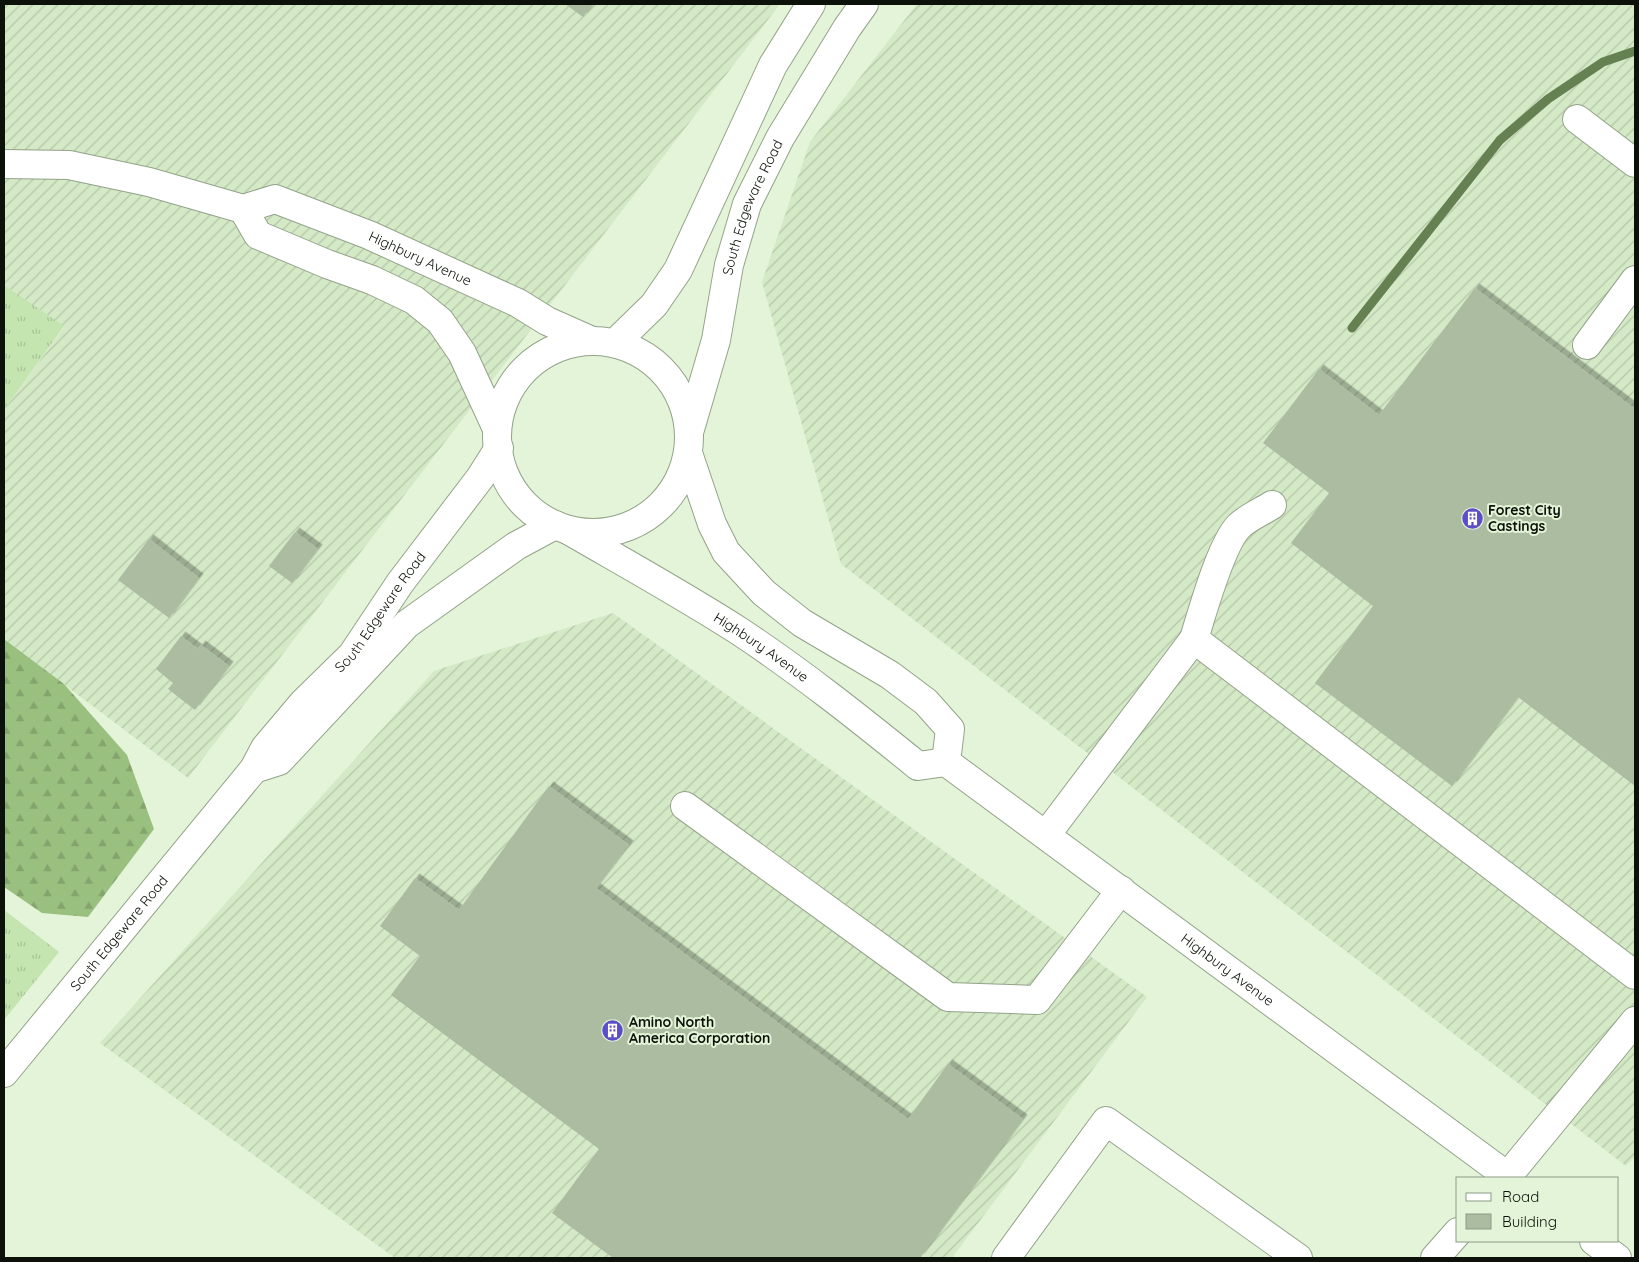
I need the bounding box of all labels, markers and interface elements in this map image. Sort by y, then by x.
street label: South Edgeware Road [718,137,787,276]
street label: Highbury Avenue [366,227,475,290]
place label: Forest City Castings [1488,501,1561,535]
building icon: Forest City Castings [1460,506,1484,530]
street label: South Edgeware Road [331,548,429,676]
street label: Highbury Avenue [710,608,812,686]
street label: South Edgeware Road [66,872,172,995]
street label: Highbury Avenue [1177,929,1278,1010]
place label: Amino North America Corporation [629,1013,770,1047]
building icon: Amino North America Corporation [601,1018,625,1042]
legend [1456,1177,1619,1242]
text: Road [1502,1187,1539,1206]
text: Building [1502,1212,1557,1231]

